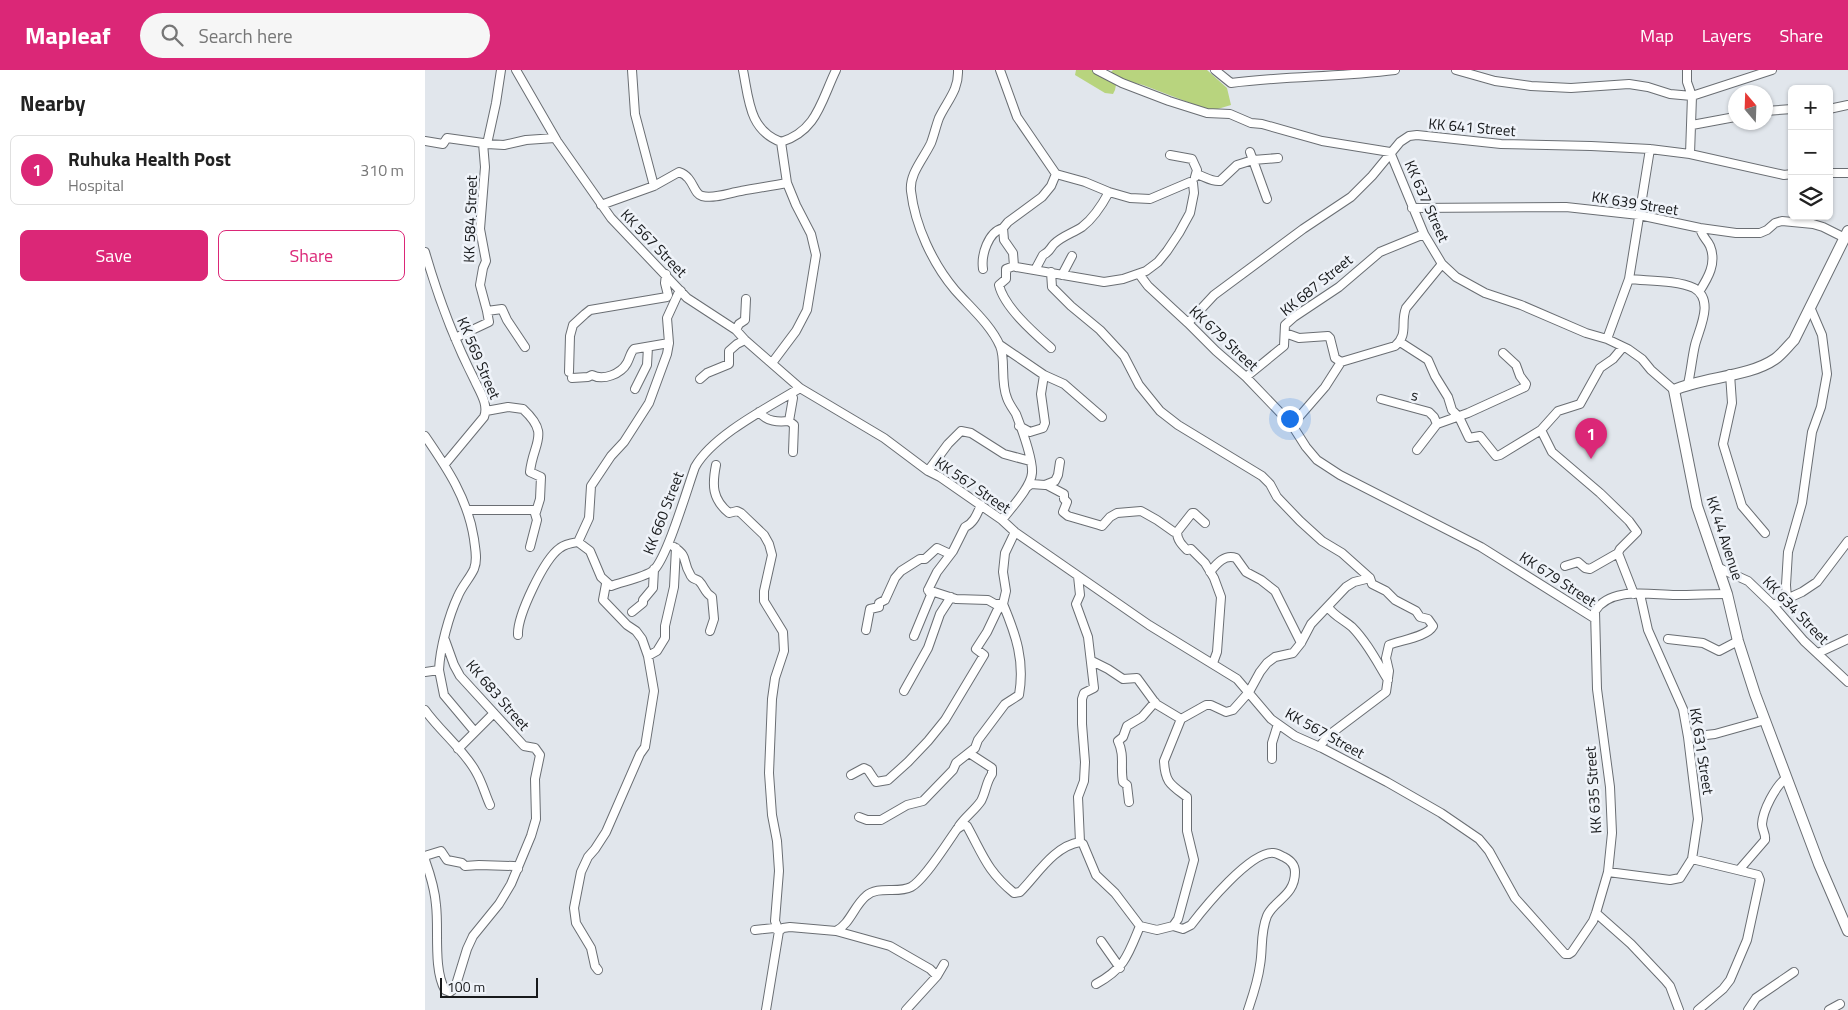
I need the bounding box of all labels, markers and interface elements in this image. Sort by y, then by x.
search box [140,13,490,58]
text: Mapleaf [25,17,110,53]
icon: search [158,21,186,49]
text: Search here [198,21,293,50]
text: Map [1640,22,1674,49]
text: Layers [1702,22,1751,49]
text: Share [1779,22,1823,49]
north arrow [1728,85,1773,130]
map controls [1788,85,1833,220]
button: + [1788,85,1833,130]
text: Nearby [20,87,85,119]
street label: KK 641 Street [1427,112,1517,142]
button: − [1788,130,1833,175]
text: Ruhuka Health Post [68,144,231,173]
street label: KK 637 Street [1399,156,1456,246]
text: 1 [33,158,41,182]
text: 310 m [360,158,404,182]
text: Hospital [68,173,124,197]
street label: KK 584 Street [457,174,483,263]
button: layers [1788,175,1833,220]
street label: KK 639 Street [1590,185,1681,221]
street label: KK 567 Street [615,204,693,283]
button: Save [20,230,208,281]
button: Share [218,230,405,281]
street label: KK 687 Street [1275,248,1358,321]
street label: KK 679 Street [1184,300,1264,377]
street label: KK 569 Street [451,313,507,403]
street label: s [1409,383,1421,407]
your location [1277,406,1303,432]
pin: 1 [1575,418,1607,459]
street label: KK 567 Street [930,451,1016,519]
street label: KK 660 Street [637,467,690,558]
street label: KK 44 Avenue [1701,493,1749,583]
street label: KK 679 Street [1515,546,1602,613]
street label: KK 634 Street [1757,571,1835,650]
street label: KK 683 Street [461,654,536,736]
street label: KK 567 Street [1281,702,1369,765]
street label: KK 631 Street [1684,706,1720,797]
street label: KK 635 Street [1578,745,1608,834]
scale bar [440,975,537,998]
text: 100 m [447,976,485,997]

